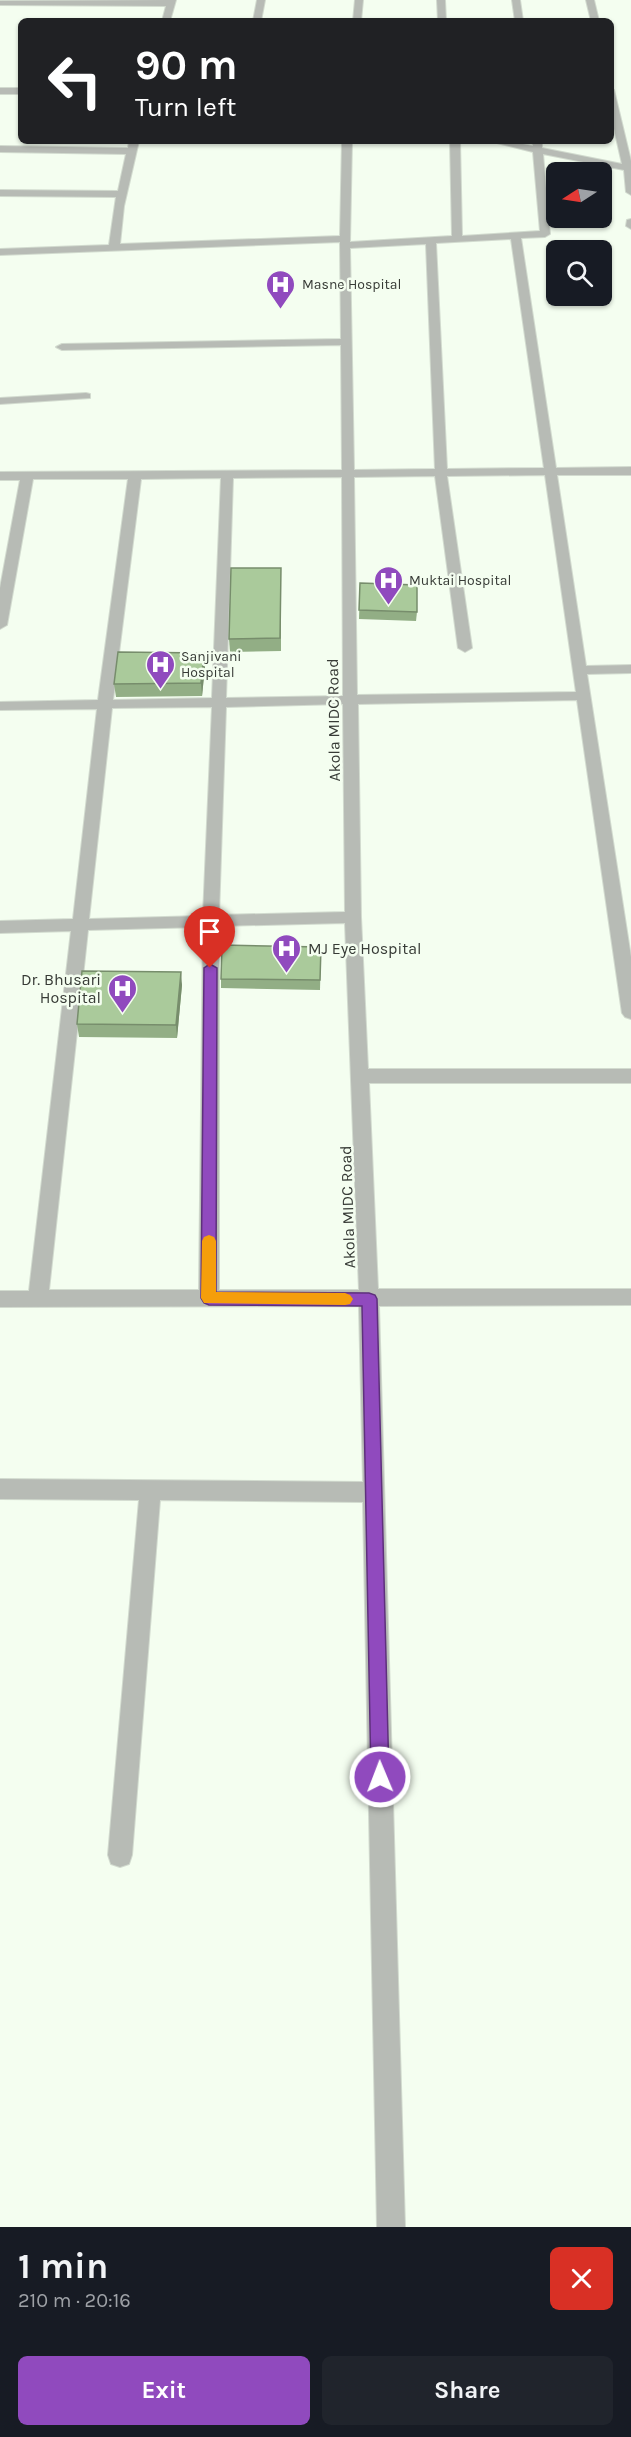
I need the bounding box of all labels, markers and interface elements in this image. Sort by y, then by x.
text: 90 m [135,40,238,90]
icon: left [36,42,114,120]
text: Turn left [135,91,236,123]
north arrow [546,162,612,228]
map controls [546,162,612,306]
button: search [546,240,612,306]
hospital icon: Masne Hospital [265,268,297,310]
place label: Masne Hospital [302,276,402,293]
hospital icon: Muktai Hospital [372,564,404,606]
place label: Muktai Hospital [409,572,511,589]
hospital icon: Sanjivani Hospital [144,648,176,690]
place label: Sanjivani Hospital [181,648,242,681]
street label: Akola MIDC Road [323,658,344,782]
pin [184,906,235,968]
icon: arrive [193,915,226,948]
hospital icon: MJ Eye Hospital [271,932,303,974]
place label: MJ Eye Hospital [308,939,422,958]
place label: Dr. Bhusari Hospital [21,970,101,1007]
hospital icon: Dr. Bhusari Hospital [106,972,138,1014]
street label: Akola MIDC Road [336,1145,359,1269]
position arrow [348,1745,412,1809]
text: 1 min [18,2245,108,2287]
button: close [550,2247,613,2310]
text: 210 m · 20:16 [18,2289,131,2312]
button: Exit [18,2356,310,2425]
button: Share [322,2356,613,2425]

